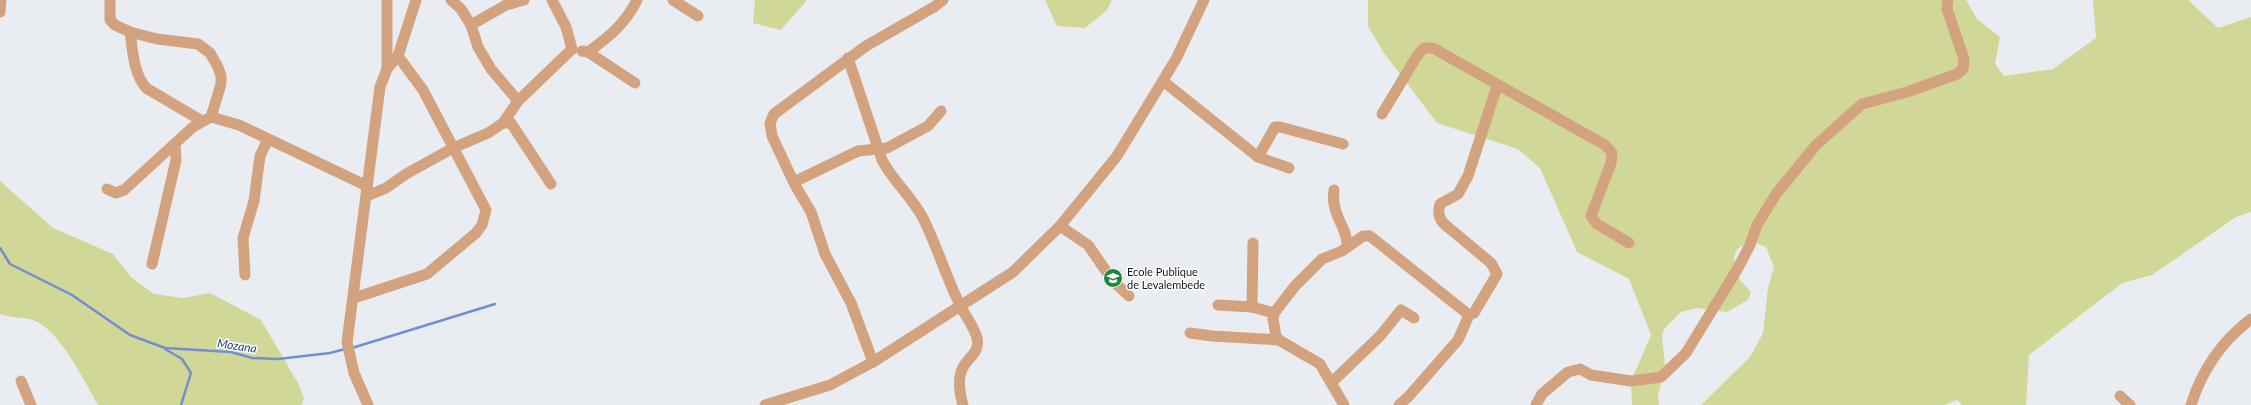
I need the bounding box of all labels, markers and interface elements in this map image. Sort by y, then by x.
place label: Ecole Publique de Levalembede [1127,265,1205,291]
school or university icon: Ecole Publique de Levalembede [1102,267,1124,289]
water label: Mozana [216,335,258,356]

